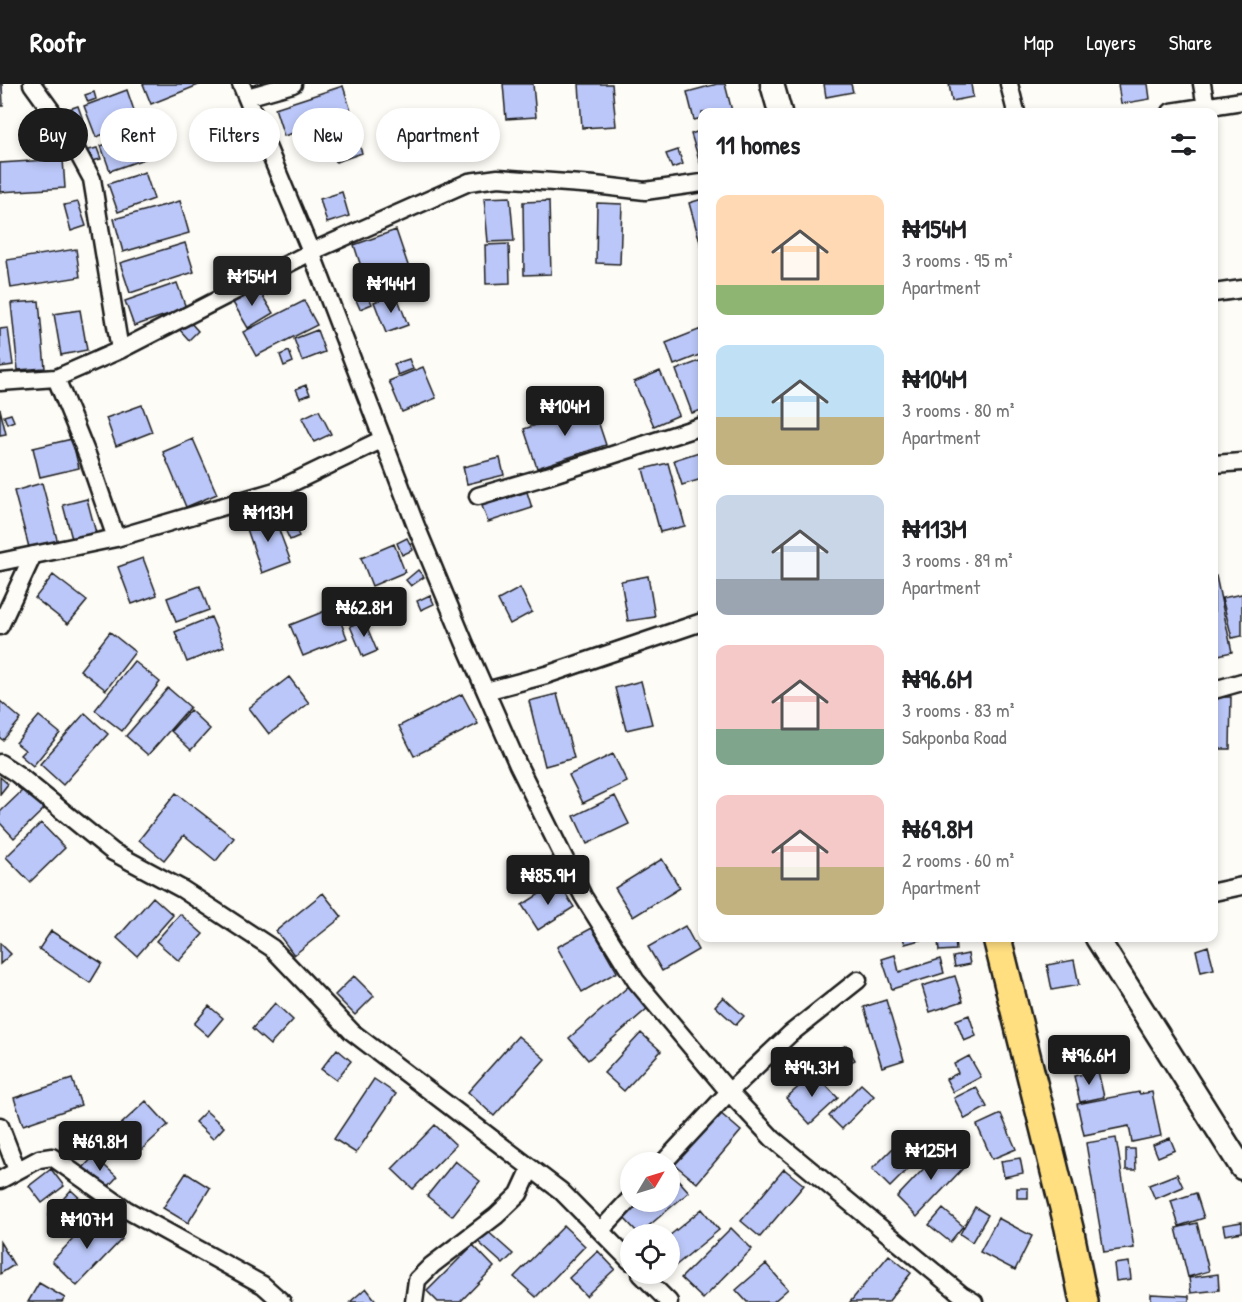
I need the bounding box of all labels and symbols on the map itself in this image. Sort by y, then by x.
pin: ₦154M [210,256,294,307]
pin: ₦144M [349,263,433,314]
pin: ₦104M [523,386,607,437]
pin: ₦113M [226,492,310,543]
pin: ₦62.8M [315,587,413,638]
pin: ₦85.9M [499,855,597,906]
pin: ₦96.6M [1040,1035,1138,1086]
pin: ₦94.3M [763,1047,861,1098]
pin: ₦69.8M [51,1121,149,1172]
pin: ₦125M [889,1130,973,1181]
north arrow [620,1152,680,1212]
pin: ₦107M [45,1199,129,1250]

